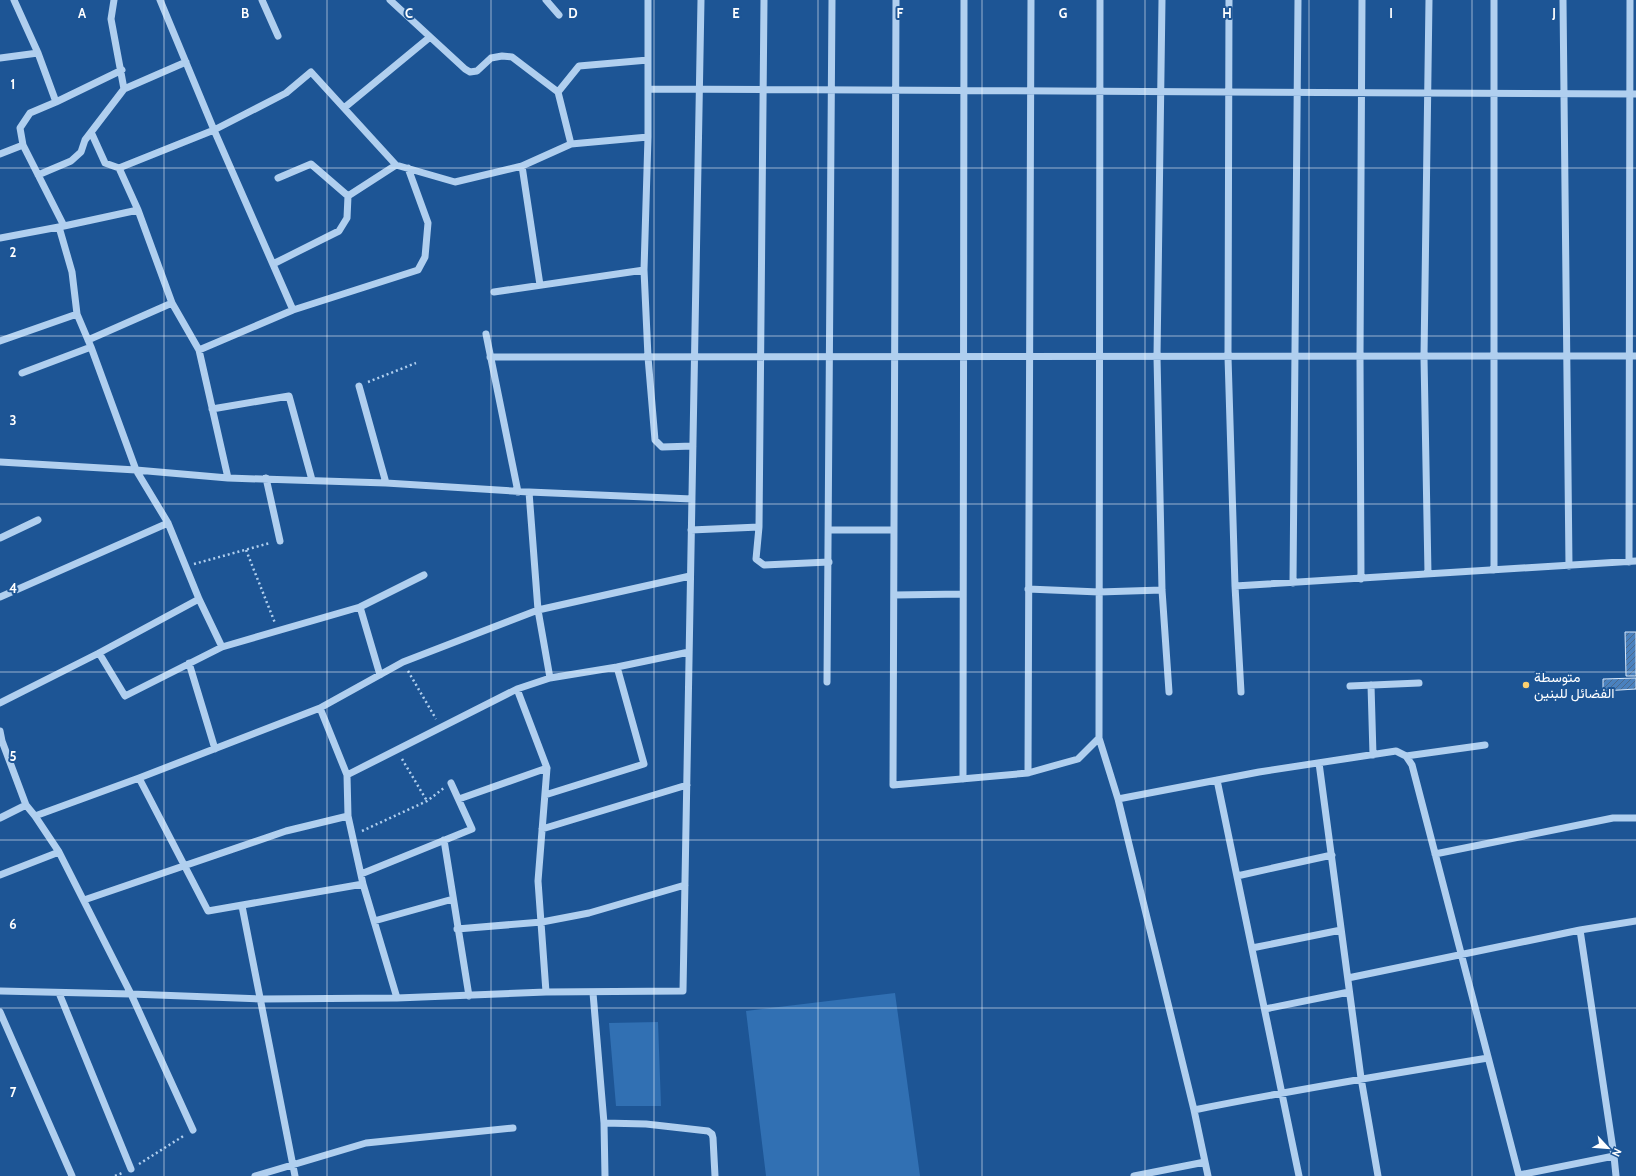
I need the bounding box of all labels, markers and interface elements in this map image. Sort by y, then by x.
text: A [78,5,87,21]
text: B [241,5,249,21]
text: C [405,5,413,21]
text: D [568,5,578,21]
text: E [732,5,740,21]
text: F [897,5,904,21]
text: G [1059,5,1068,21]
text: H [1222,5,1232,21]
text: I [1389,5,1393,21]
text: J [1551,5,1556,21]
text: 1 [11,76,15,92]
text: 2 [10,244,17,260]
text: 3 [9,412,17,428]
text: 4 [9,580,17,596]
place label: متوسطة الفضائل للبنين [1534,668,1614,702]
marker: متوسطة الفضائل للبنين [1521,680,1531,690]
text: 5 [10,748,17,764]
text: 6 [9,916,17,932]
text: 7 [10,1084,17,1100]
north arrow [1588,1128,1628,1168]
text: N [1609,1146,1625,1159]

